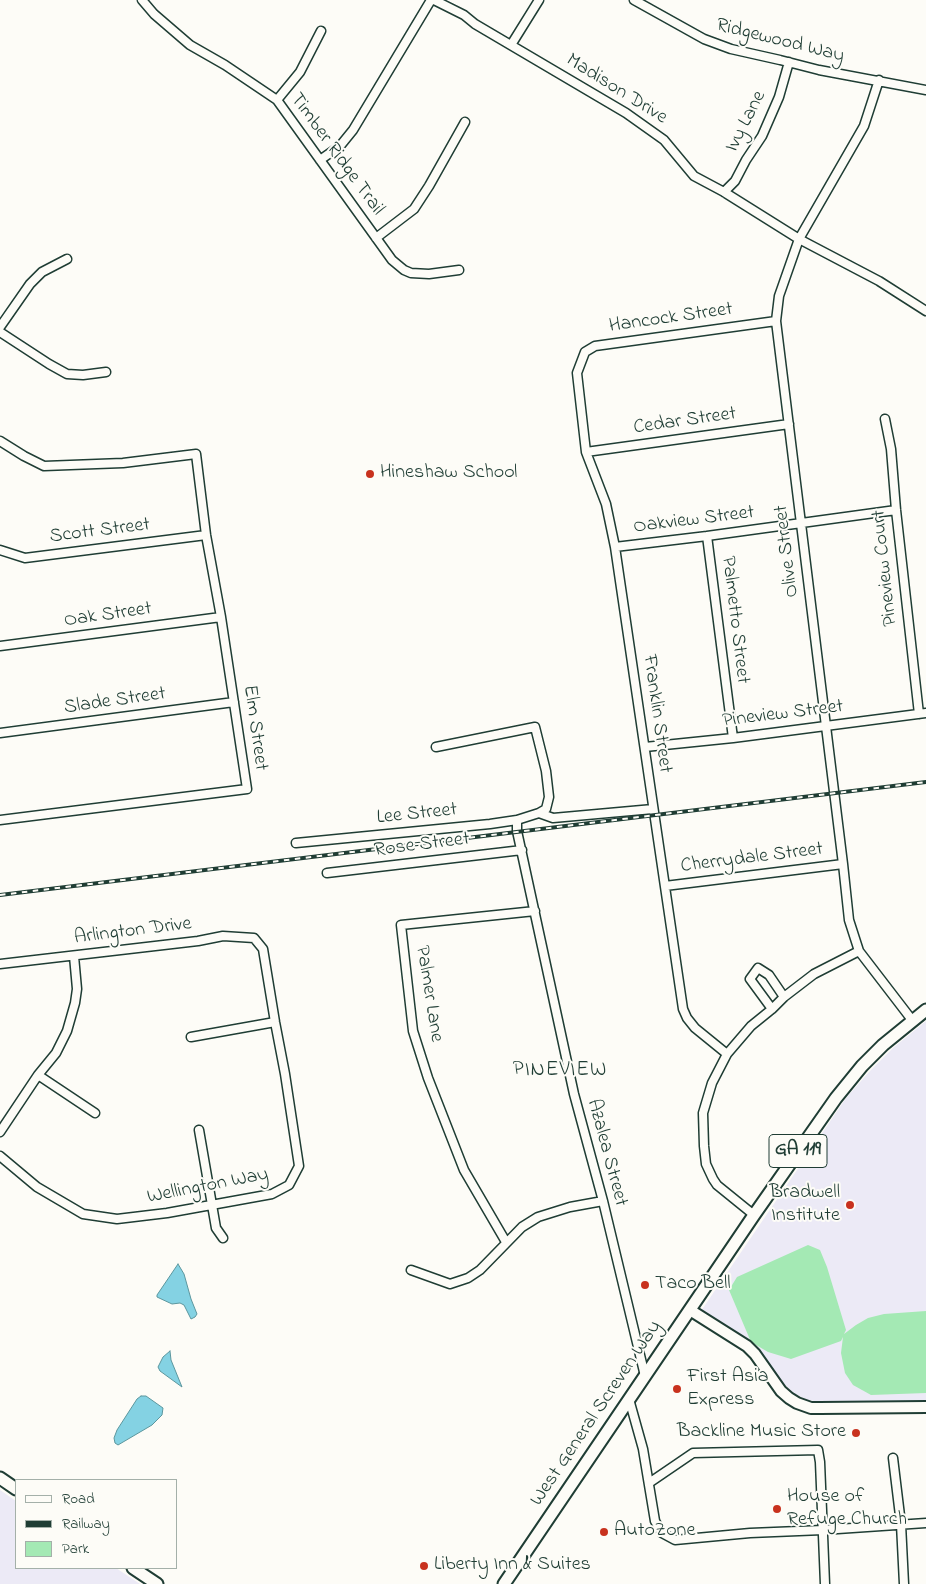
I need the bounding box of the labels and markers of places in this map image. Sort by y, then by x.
place label: Hineshaw School [380,462,517,486]
marker: Hineshaw School [364,468,376,480]
place label: Bradwell Institute [770,1182,840,1229]
marker: Bradwell Institute [844,1199,856,1211]
place label: Taco Bell [655,1273,731,1297]
marker: Taco Bell [639,1279,651,1291]
place label: First Asia Express [687,1366,769,1413]
marker: First Asia Express [671,1383,683,1395]
place label: Backline Music Store [677,1421,846,1445]
marker: Backline Music Store [850,1427,862,1439]
place label: House of Refuge Church [787,1486,907,1533]
marker: House of Refuge Church [771,1503,783,1515]
place label: AutoZone [614,1520,695,1544]
marker: AutoZone [598,1526,610,1538]
place label: Liberty Inn & Suites [434,1554,591,1578]
marker: Liberty Inn & Suites [418,1560,430,1572]

